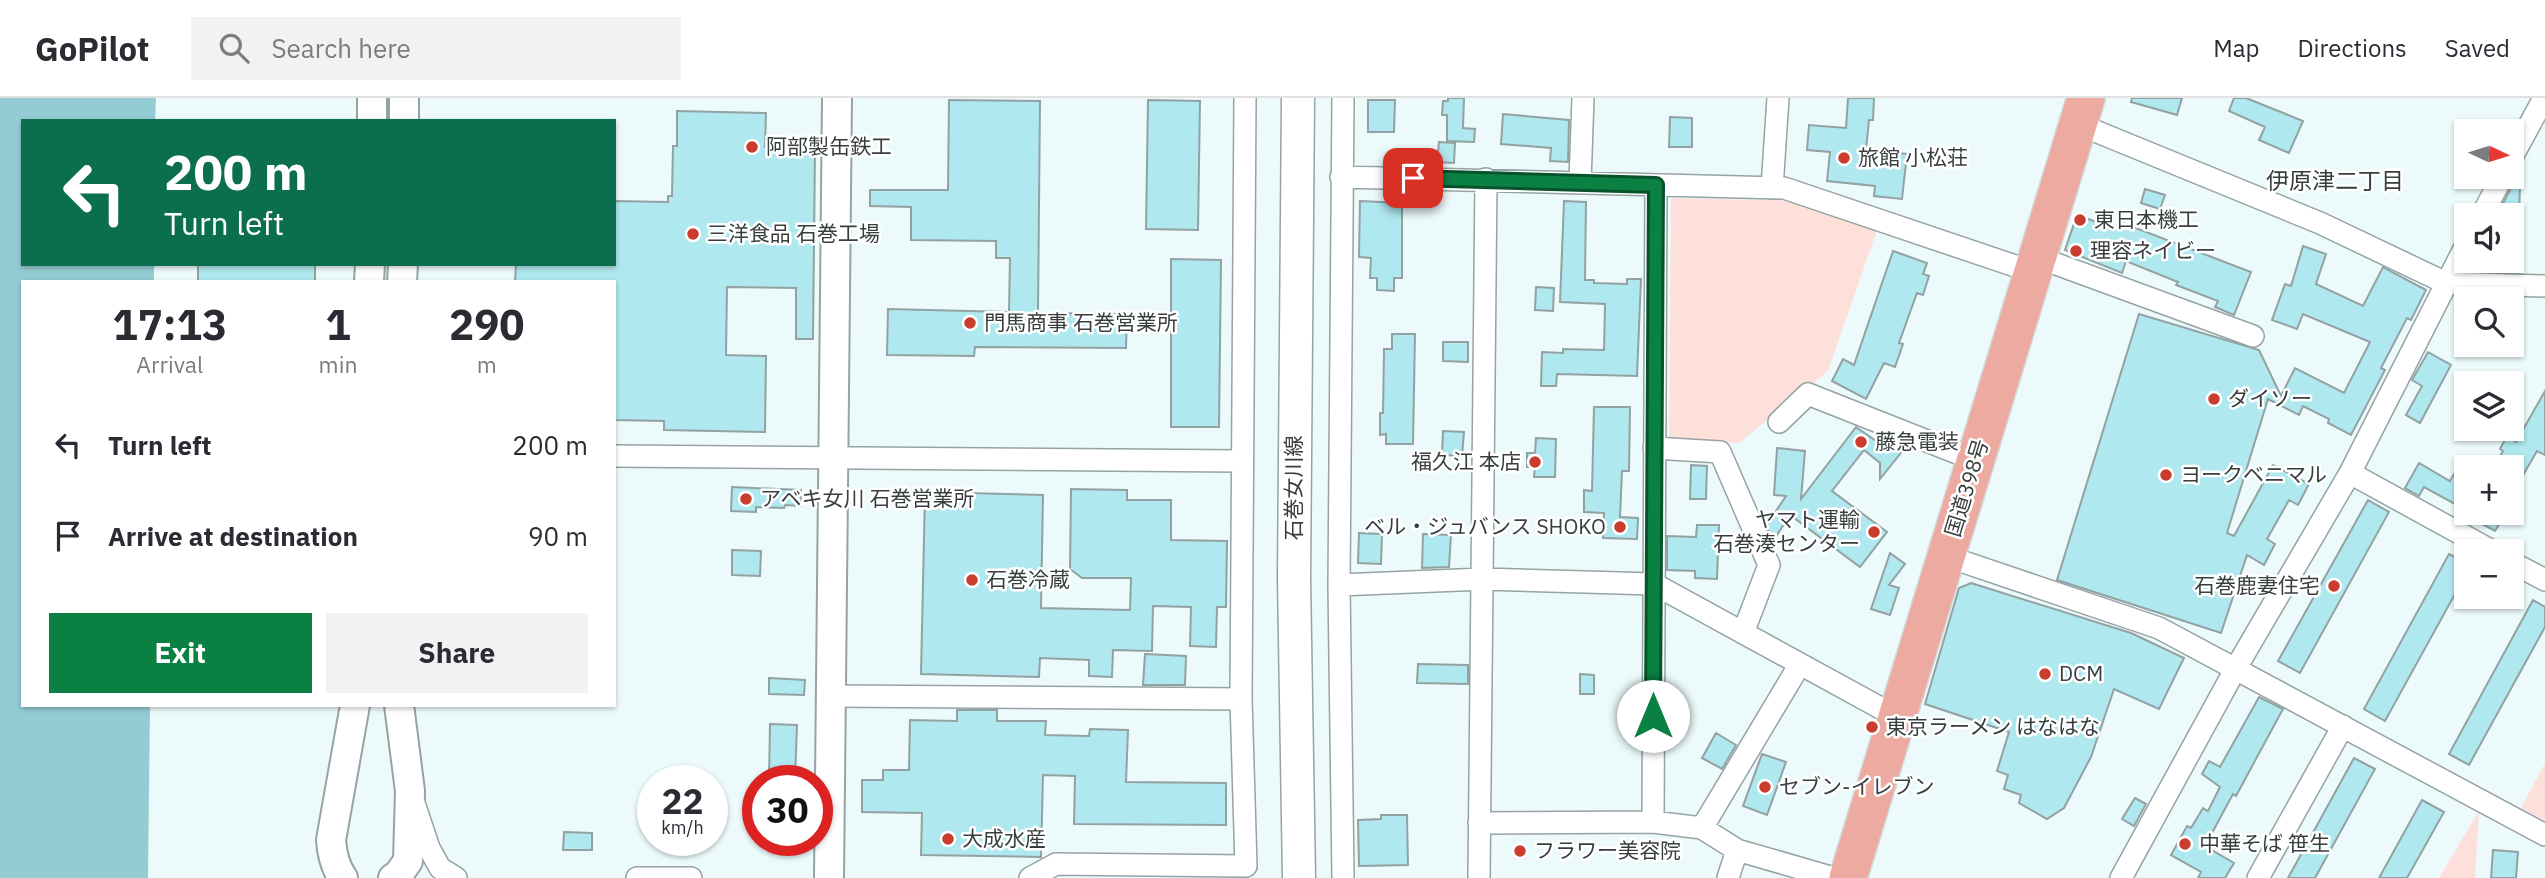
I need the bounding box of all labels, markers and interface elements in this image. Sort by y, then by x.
search box [191,17,681,80]
text: GoPilot [35,27,149,70]
icon: search [215,29,253,67]
text: Search here [271,31,411,65]
text: Map [2213,32,2259,64]
text: Directions [2297,32,2407,64]
text: Saved [2445,32,2510,64]
north arrow [2454,119,2524,189]
map controls [2454,119,2524,609]
place label: 阿部製缶鉄工 [766,132,892,160]
marker: 阿部製缶鉄工 [744,139,760,155]
text: 200 m [164,140,308,203]
place label: 旅館 小松荘 [1858,143,1968,171]
icon: left [49,147,140,238]
pin [1383,148,1443,208]
marker: 旅館 小松荘 [1836,150,1852,166]
icon: arrive [1394,159,1432,197]
district label: 伊原津二丁目 [2266,165,2404,195]
text: Turn left [164,202,284,244]
button: sound [2454,203,2524,273]
place label: 東日本機工 [2094,205,2199,233]
marker: 東日本機工 [2072,212,2088,228]
place label: 三洋食品 石巻工場 [707,219,880,247]
marker: 三洋食品 石巻工場 [685,226,701,242]
place label: 理容ネイビー [2090,236,2216,264]
marker: 理容ネイビー [2068,243,2084,259]
button: search [2454,287,2524,357]
text: 17:13 [112,297,227,352]
text: 1 [325,297,351,352]
text: 290 [449,297,525,352]
place label: 門馬商事 石巻営業所 [984,308,1178,336]
marker: 門馬商事 石巻営業所 [962,315,978,331]
text: Arrival [136,349,203,379]
text: min [319,349,357,379]
text: m [477,349,497,379]
button: layers [2454,371,2524,441]
place label: ダイソー [2228,384,2312,412]
marker: ダイソー [2206,391,2222,407]
icon: left [49,426,87,464]
place label: 藤急電装 [1875,427,1959,455]
text: Turn left [108,428,211,462]
text: 200 m [512,428,588,462]
marker: 藤急電装 [1853,434,1869,450]
street label: 国道398号 [1938,435,1994,540]
street label: 石巻女川線 [1279,436,1307,541]
place label: 福久江 本店 [1411,447,1521,475]
marker: 福久江 本店 [1527,454,1543,470]
button: + [2454,455,2524,525]
place label: ヨークベニマル [2180,460,2327,488]
marker: ヨークベニマル [2158,467,2174,483]
place label: アベキ女川 石巻営業所 [760,484,975,512]
marker: アベキ女川 石巻営業所 [738,491,754,507]
place label: ヤマト運輸 石巻湊センター [1713,505,1860,557]
place label: ベル・ジュバンス SHOKO [1364,512,1606,540]
icon: arrive [49,517,87,555]
text: Arrive at destination [108,519,358,553]
text: 90 m [528,519,588,553]
marker: ベル・ジュバンス SHOKO [1612,519,1628,535]
marker: ヤマト運輸 石巻湊センター [1866,524,1882,540]
button: − [2454,539,2524,609]
place label: 石巻冷蔵 [986,565,1070,593]
place label: 石巻鹿妻住宅 [2194,571,2320,599]
marker: 石巻冷蔵 [964,572,980,588]
marker: 石巻鹿妻住宅 [2326,578,2342,594]
button: Exit [49,613,312,693]
button: Share [326,613,588,693]
place label: DCM [2059,659,2103,687]
marker: DCM [2037,666,2053,682]
position arrow [1616,679,1690,753]
place label: 東京ラーメン はなはな [1886,712,2100,740]
marker: 東京ラーメン はなはな [1864,719,1880,735]
speed limit sign: 30 [742,765,833,856]
place label: セブン-イレブン [1779,772,1934,800]
text: 22 [661,778,704,824]
marker: セブン-イレブン [1757,779,1773,795]
text: km/h [661,816,704,839]
place label: 大成水産 [962,824,1046,852]
place label: 中華そば 笹生 [2199,829,2330,857]
marker: 大成水産 [940,831,956,847]
place label: フラワー美容院 [1534,836,1681,864]
marker: 中華そば 笹生 [2177,836,2193,852]
marker: フラワー美容院 [1512,843,1528,859]

